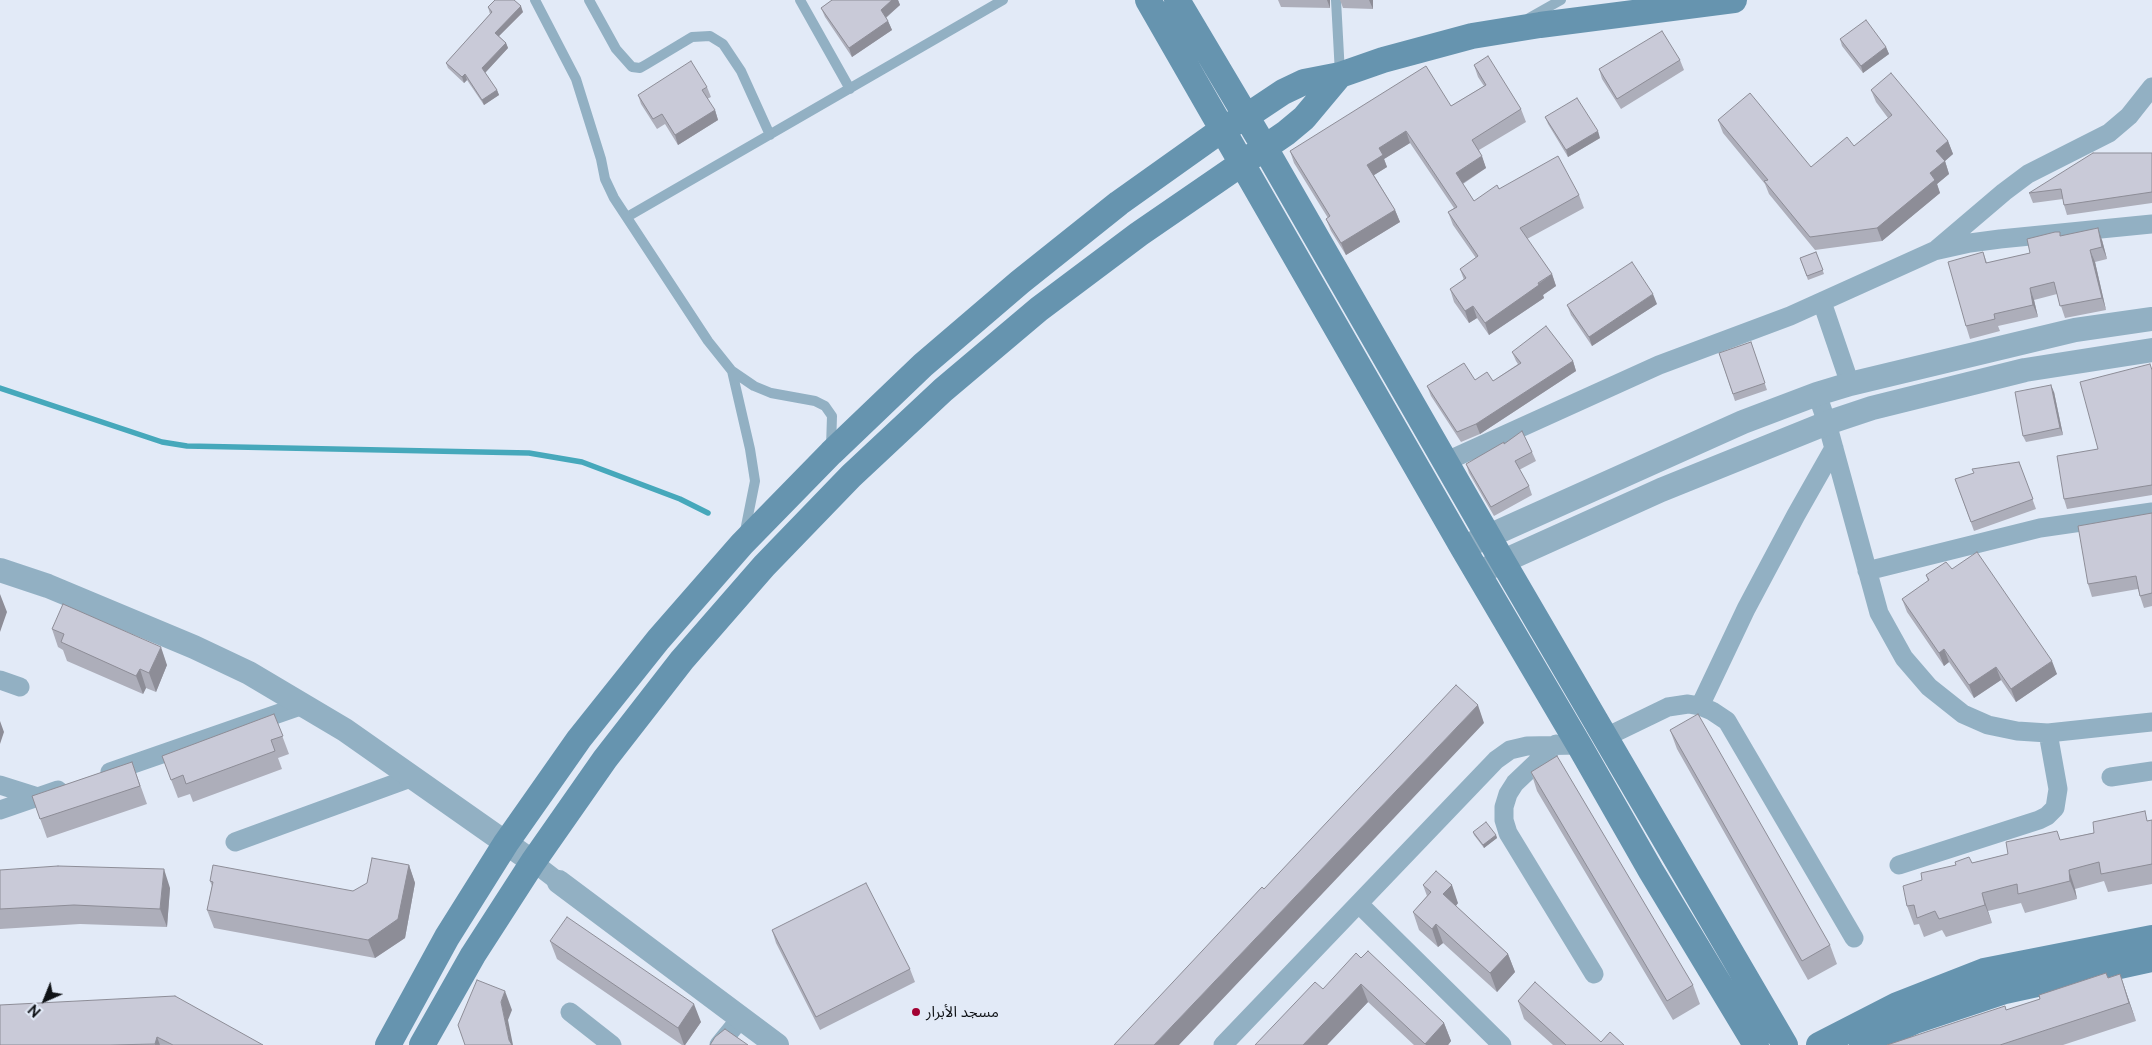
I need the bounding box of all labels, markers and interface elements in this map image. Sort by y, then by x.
north arrow [20,975,70,1025]
text: N [25,1001,44,1020]
place label: مسجد الأبرار [926,1003,999,1021]
marker: مسجد الأبرار [910,1006,922,1018]

